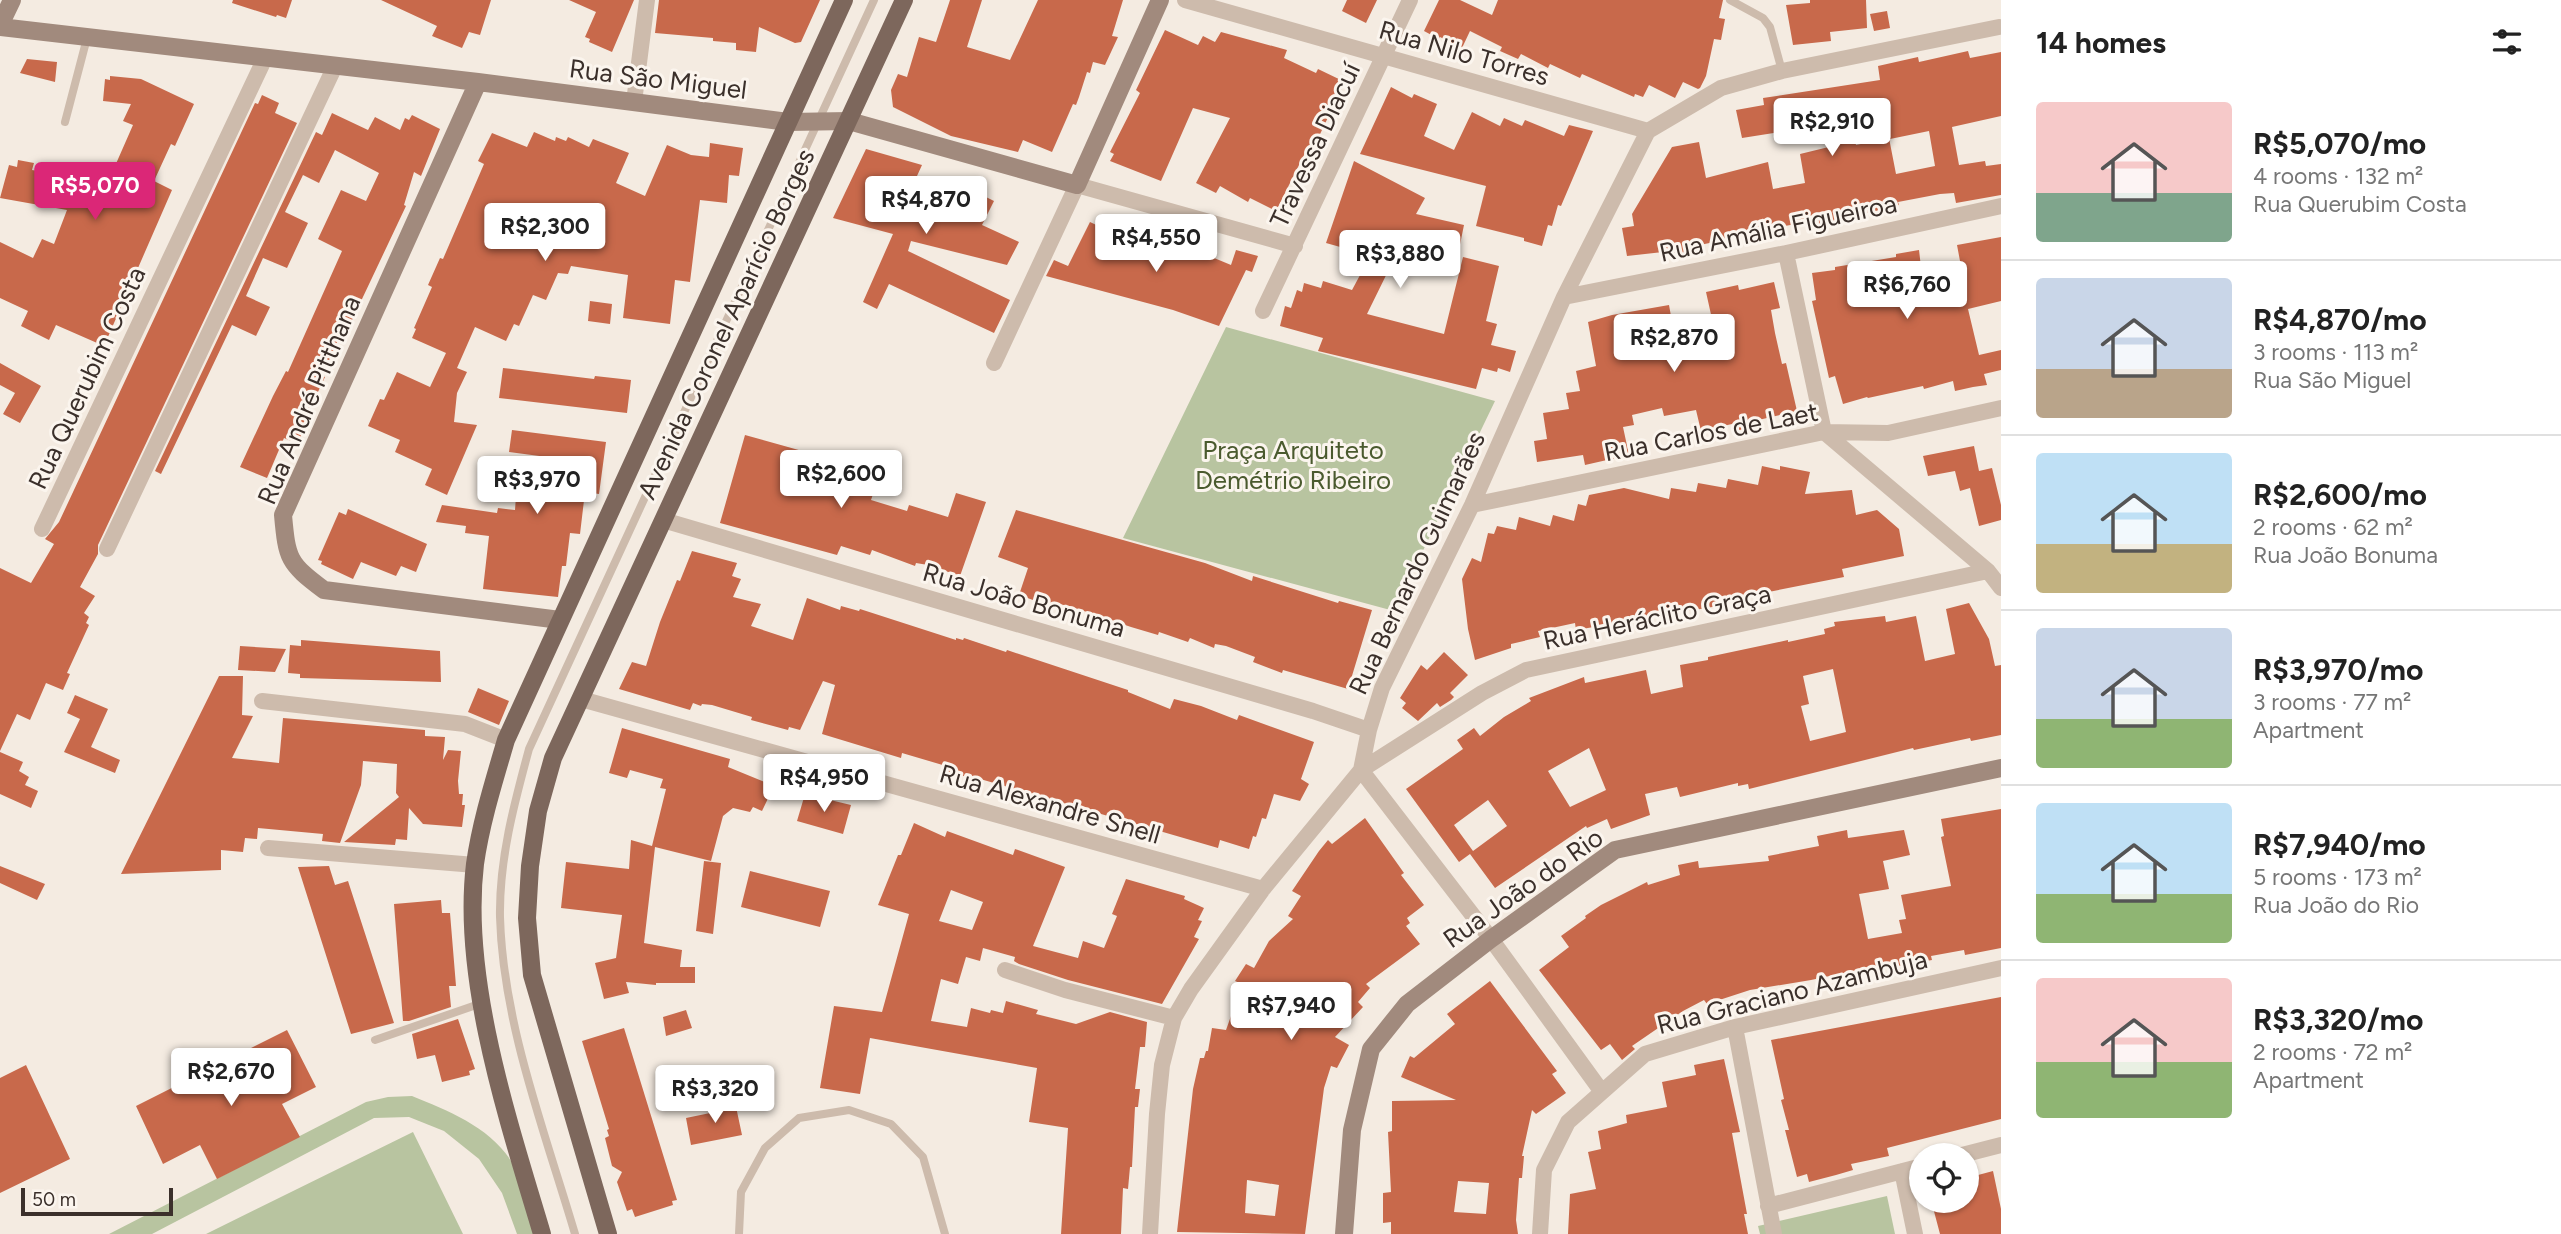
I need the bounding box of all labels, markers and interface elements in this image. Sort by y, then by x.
street label: Rua Nilo Torres [1375,13,1553,93]
icon: filters [2488,23,2526,61]
text: 14 homes [2036,24,2166,61]
street label: Rua São Miguel [567,52,749,106]
street label: Travessa Diacuí [1263,57,1368,232]
pin: R$2,910 [1767,99,1897,158]
text: R$2,910 [1790,107,1874,135]
text: R$5,070/mo [2253,125,2426,162]
icon: home [2092,130,2176,214]
street label: Avenida Coronel Aparício Borges [631,144,821,504]
pin: R$5,070 [30,162,160,222]
text: 4 rooms · 132 m² [2253,162,2423,190]
text: R$5,070 [50,171,140,199]
pin: R$4,870 [861,176,991,236]
text: R$4,870 [881,185,971,213]
street label: Rua Amália Figueiroa [1656,187,1900,269]
text: Rua Querubim Costa [2253,190,2467,218]
pin: R$2,300 [480,204,610,263]
text: R$2,300 [500,212,590,240]
pin: R$4,550 [1091,215,1221,274]
text: R$4,550 [1111,223,1201,251]
pin: R$3,880 [1335,230,1465,290]
text: R$3,880 [1355,239,1445,267]
street label: Rua Querubim Costa [21,262,153,494]
pin: R$6,760 [1842,262,1972,321]
text: R$6,760 [1863,270,1951,298]
street label: Rua André Pitthana [251,291,367,509]
text: R$4,870/mo [2253,301,2427,338]
icon: home [2092,306,2176,390]
pin: R$2,870 [1609,314,1739,374]
text: R$2,870 [1630,323,1718,351]
text: 3 rooms · 113 m² [2253,338,2418,366]
text: Rua São Miguel [2253,366,2411,394]
street label: Rua Carlos de Laet [1601,396,1821,468]
street label: Rua Bernardo Guimarães [1342,426,1492,700]
park label: Praça Arquiteto Demétrio Ribeiro [1195,434,1391,496]
pin: R$2,600 [776,450,906,510]
pin: R$3,970 [472,456,602,516]
text: R$2,600 [796,459,886,487]
text: R$3,970 [493,465,581,493]
text: R$2,600/mo [2253,476,2427,513]
icon: home [2092,481,2176,565]
text: 2 rooms · 62 m² [2253,513,2413,541]
text: Rua João Bonuma [2253,541,2438,569]
street label: Rua João Bonuma [919,556,1129,644]
street label: Rua Heráclito Graça [1540,577,1774,657]
text: R$3,970/mo [2253,651,2423,688]
icon: home [2092,656,2176,740]
text: 3 rooms · 77 m² [2253,688,2411,716]
text: Apartment [2253,716,2364,744]
pin: R$4,950 [759,754,889,814]
street label: Rua Alexandre Snell [936,757,1164,851]
text: R$4,950 [779,763,869,791]
street label: Rua João do Rio [1437,821,1609,955]
text: R$7,940/mo [2253,826,2426,863]
icon: home [2092,831,2176,915]
text: 5 rooms · 173 m² [2253,863,2422,891]
text: Rua João do Rio [2253,891,2419,919]
street label: Rua Graciano Azambuja [1654,943,1930,1041]
pin: R$7,940 [1226,982,1356,1042]
text: R$7,940 [1246,991,1336,1019]
text: R$3,320/mo [2253,1001,2423,1038]
icon: home [2092,1006,2176,1090]
text: 2 rooms · 72 m² [2253,1038,2412,1066]
pin: R$2,670 [166,1048,296,1108]
text: R$2,670 [187,1057,275,1085]
pin: R$3,320 [650,1066,780,1125]
text: Apartment [2253,1066,2364,1094]
text: R$3,320 [671,1074,759,1102]
map controls [1909,1143,1979,1213]
button: locate [1909,1143,1979,1213]
scale bar [21,1185,173,1217]
text: 50 m [32,1188,76,1211]

